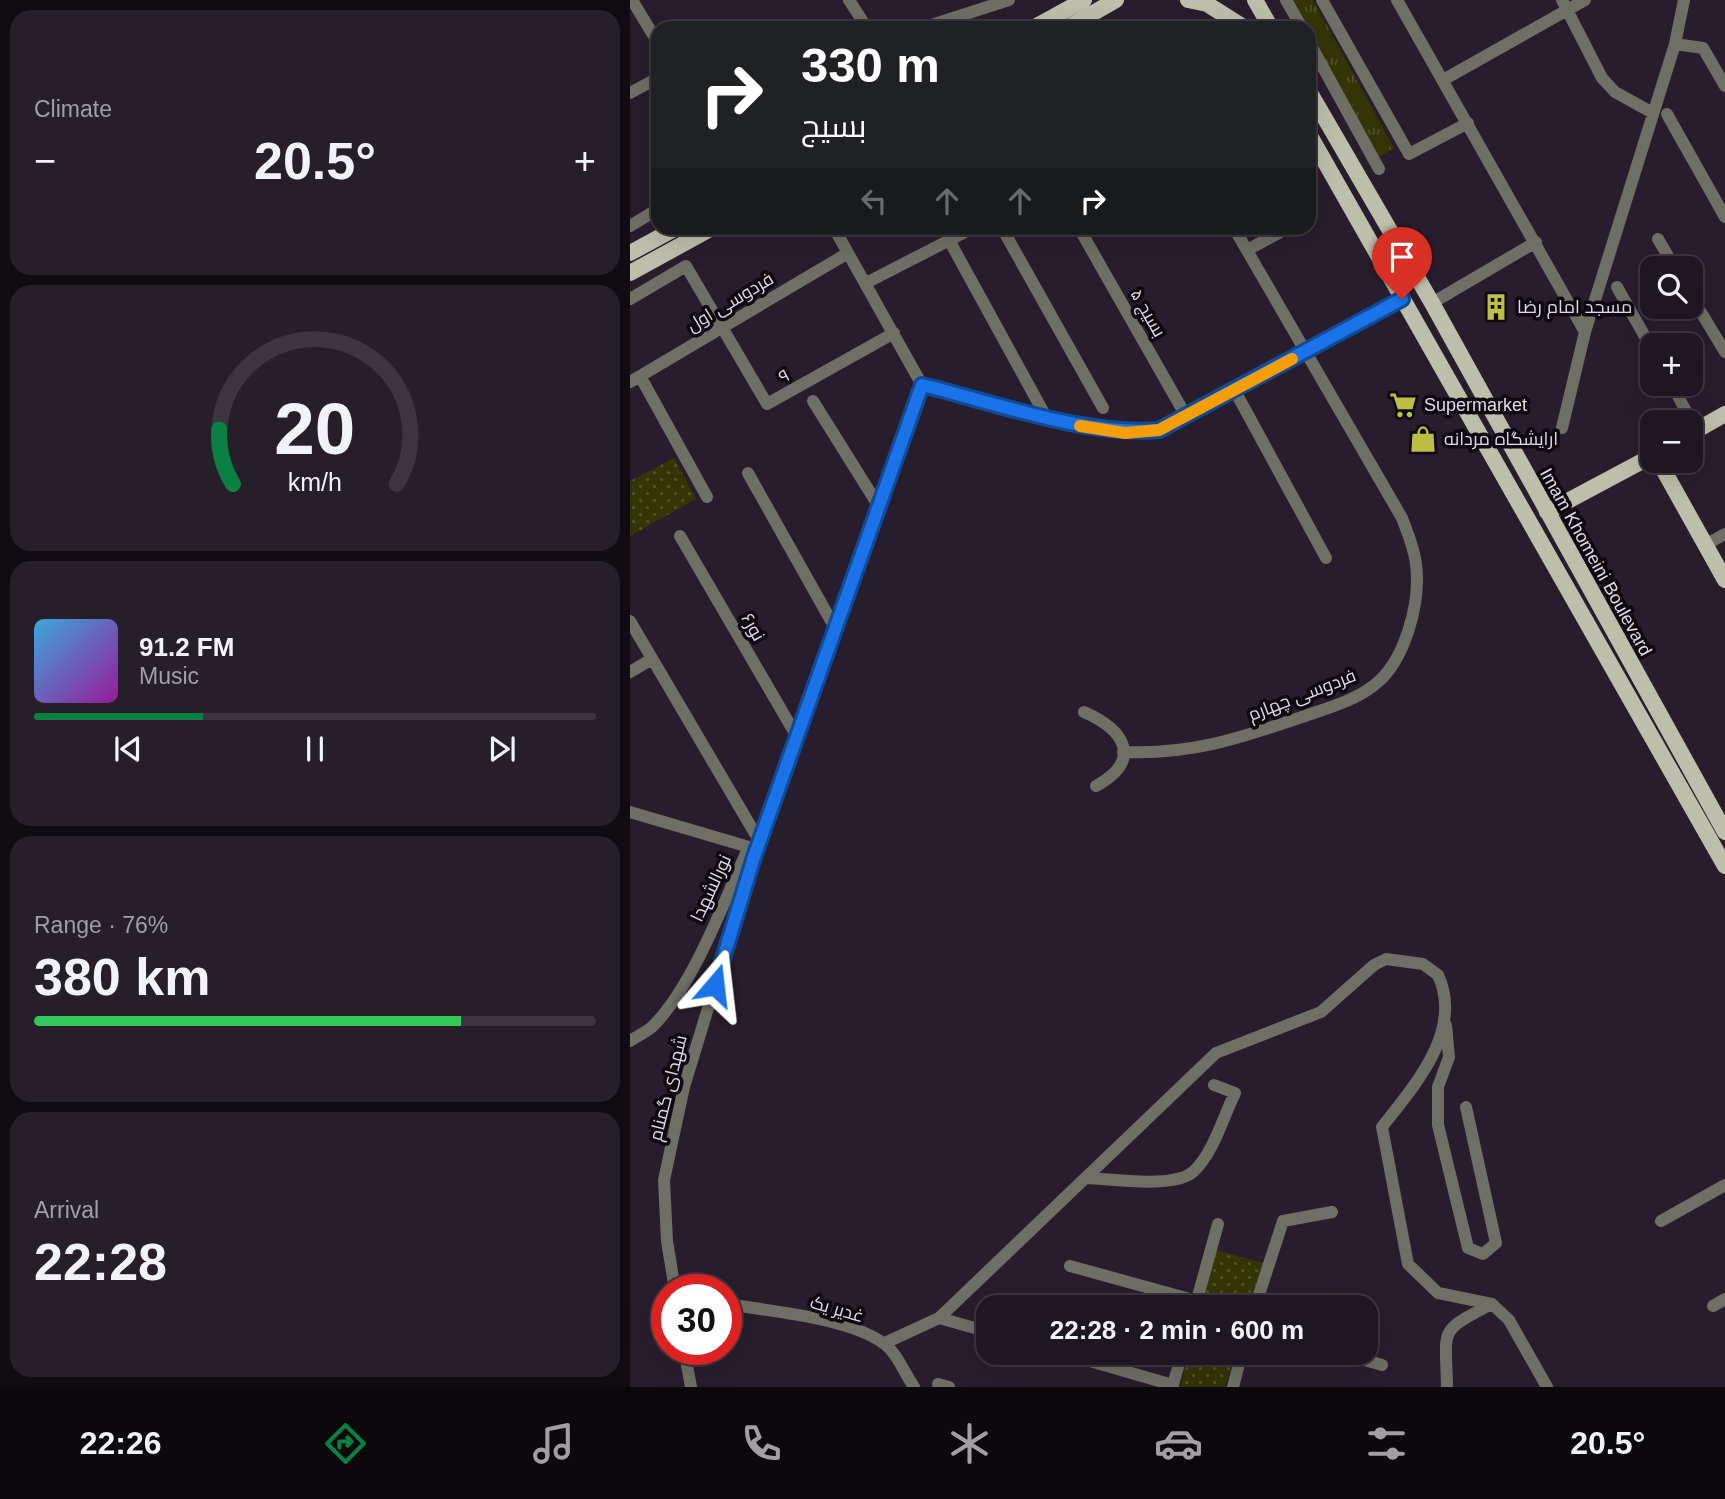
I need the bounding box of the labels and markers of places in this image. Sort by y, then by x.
pin [1372,227,1432,299]
building icon: مسجد امام رضا [1481,292,1511,322]
place label: مسجد امام رضا [1517,297,1632,319]
supermarket icon: Supermarket [1388,390,1418,420]
place label: Supermarket [1424,395,1527,415]
shop icon: ارایشگاه مردانه [1408,424,1438,454]
place label: ارایشگاه مردانه [1444,429,1558,450]

